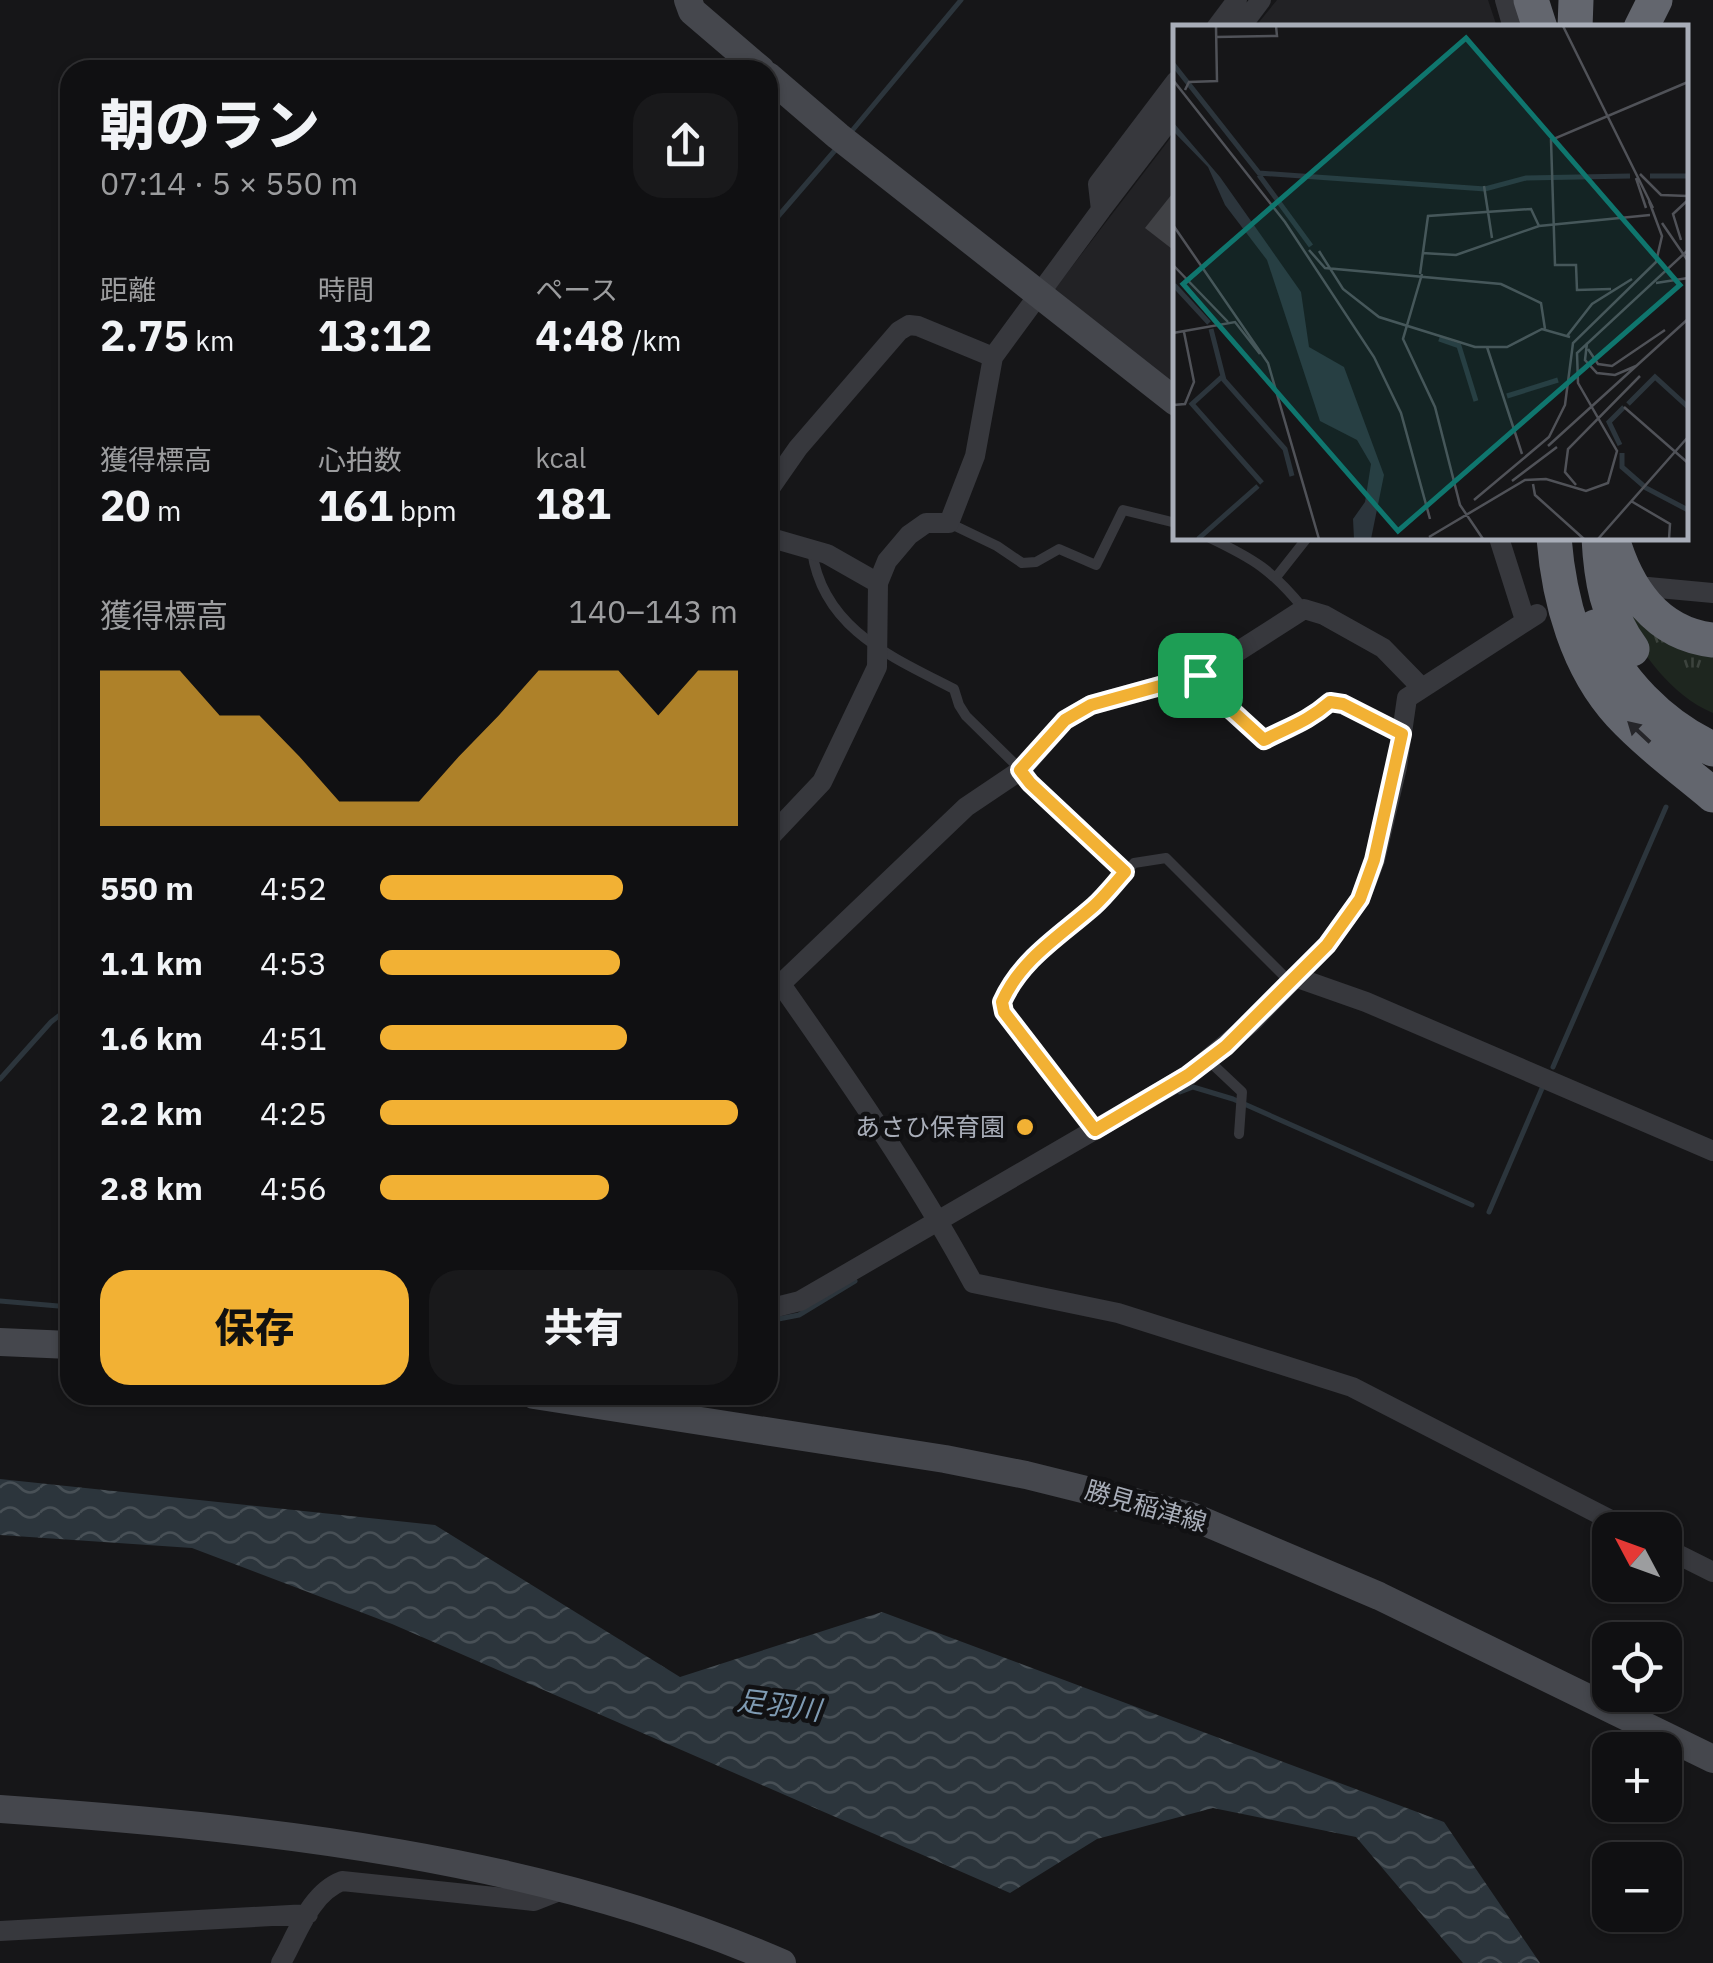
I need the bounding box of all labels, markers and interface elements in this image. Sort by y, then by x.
inset map [1173,25,1688,540]
text: 朝のラン [100,89,320,160]
button: share [633,93,738,198]
text: 07:14 · 5 × 550 m [100,162,358,204]
text: 距離 [100,271,156,308]
text: 時間 [318,271,374,308]
text: ペース [535,271,618,308]
text: 2.75 [100,308,189,363]
text: 13:12 [318,308,432,363]
text: 4:48 [535,308,625,363]
text: km [189,322,234,359]
text: /km [625,322,681,359]
text: kcal [535,439,586,476]
text: 獲得標高 [100,441,212,478]
text: 心拍数 [318,441,402,478]
text: 181 [535,476,611,531]
text: 20 [100,478,150,533]
text: 161 [318,478,393,533]
text: m [150,492,181,529]
text: bpm [393,492,457,529]
text: 140–143 m [568,590,738,632]
text: 獲得標高 [100,594,228,636]
pin [1158,633,1243,718]
icon: arrive [1173,648,1228,703]
one-way arrow [1627,721,1651,744]
text: 550 m [100,867,194,909]
text: 4:52 [260,867,327,909]
text: 1.1 km [100,942,203,984]
text: 4:53 [260,942,327,984]
text: 1.6 km [100,1017,203,1059]
text: 4:51 [260,1017,327,1059]
text: 2.2 km [100,1092,203,1134]
text: 4:25 [260,1092,327,1134]
place label: あさひ保育園 [855,1110,1005,1143]
marker: あさひ保育園 [1014,1116,1036,1138]
text: 2.8 km [100,1167,203,1209]
text: 4:56 [260,1167,327,1209]
button: 保存 [100,1270,409,1385]
button: 共有 [429,1270,738,1385]
street label: 勝見稲津線 [1082,1472,1211,1539]
north arrow [1592,1512,1682,1602]
map controls [1592,1512,1682,1932]
button: locate [1592,1622,1682,1712]
water label: 足羽川 [735,1681,826,1728]
button: + [1592,1732,1682,1822]
button: − [1592,1842,1682,1932]

